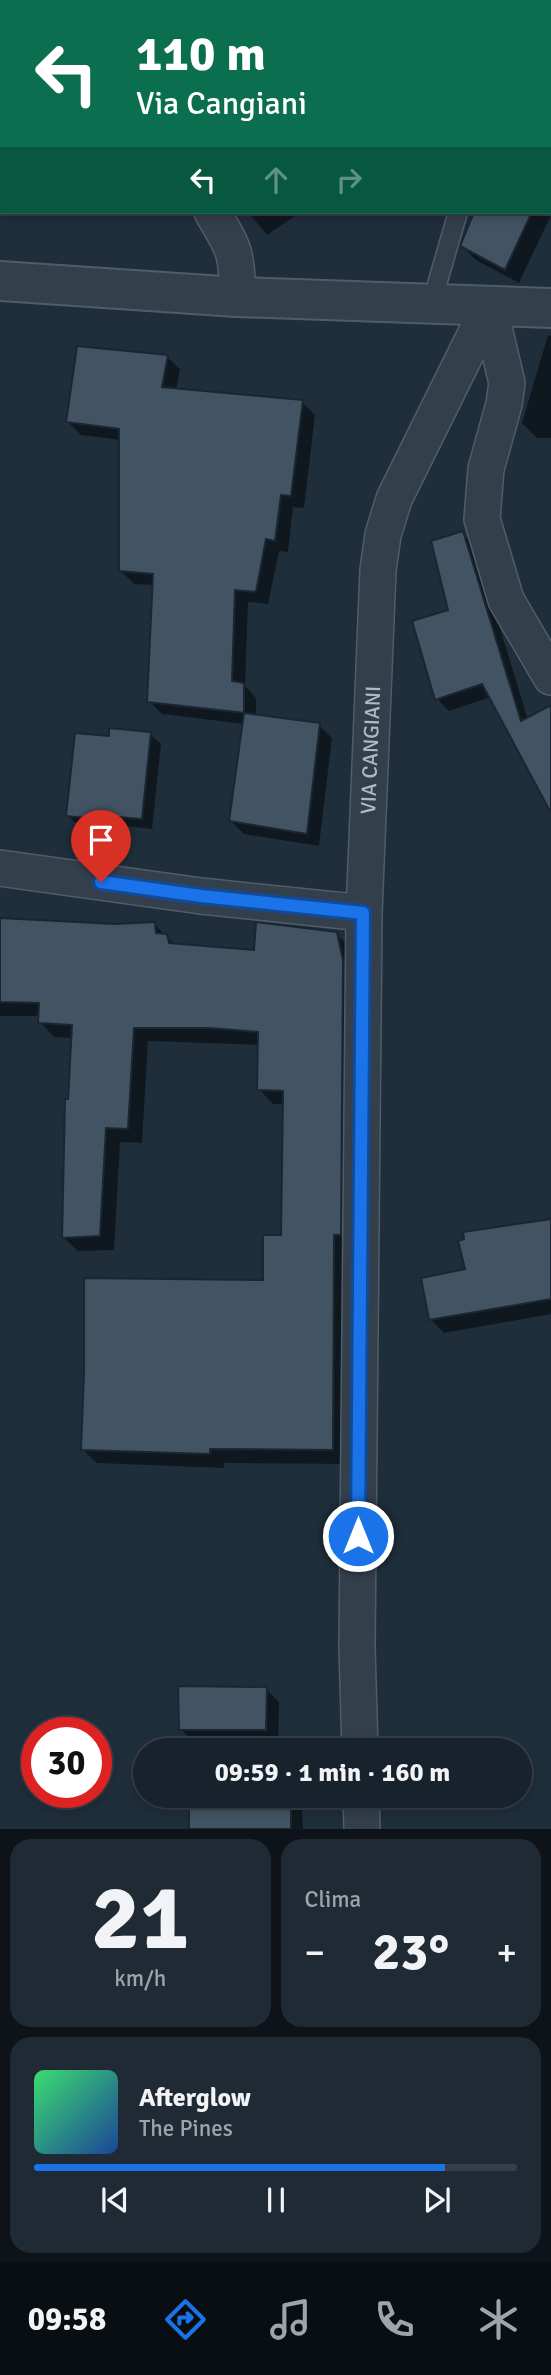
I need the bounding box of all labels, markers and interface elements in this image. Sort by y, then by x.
text: 110 m [136,24,266,84]
icon: left [21,28,112,119]
text: Via Cangiani [136,84,307,123]
icon: left [184,161,222,199]
icon: ahead [257,161,295,199]
icon: right [330,161,368,199]
street label: VIA CANGIANI [355,685,386,815]
pin [71,810,131,882]
icon: arrive [82,821,120,859]
position arrow [321,1499,395,1573]
speed limit sign: 30 [21,1717,112,1808]
text: 09:59 · 1 min · 160 m [215,1757,450,1789]
text: 21 [91,1862,189,1975]
text: Clima [305,1885,361,1914]
text: 23° [372,1920,449,1984]
text: − [305,1929,325,1976]
text: + [496,1929,517,1976]
text: km/h [114,1964,166,1993]
text: Afterglow [139,2082,251,2114]
text: The Pines [139,2114,233,2143]
icon: previous [96,2181,134,2219]
icon: pause [257,2181,295,2219]
icon: next [418,2181,456,2219]
icon: directions [161,2295,210,2344]
icon: music [266,2295,315,2344]
icon: phone [370,2295,419,2344]
icon: climate [474,2295,523,2344]
text: 09:58 [28,2300,106,2339]

